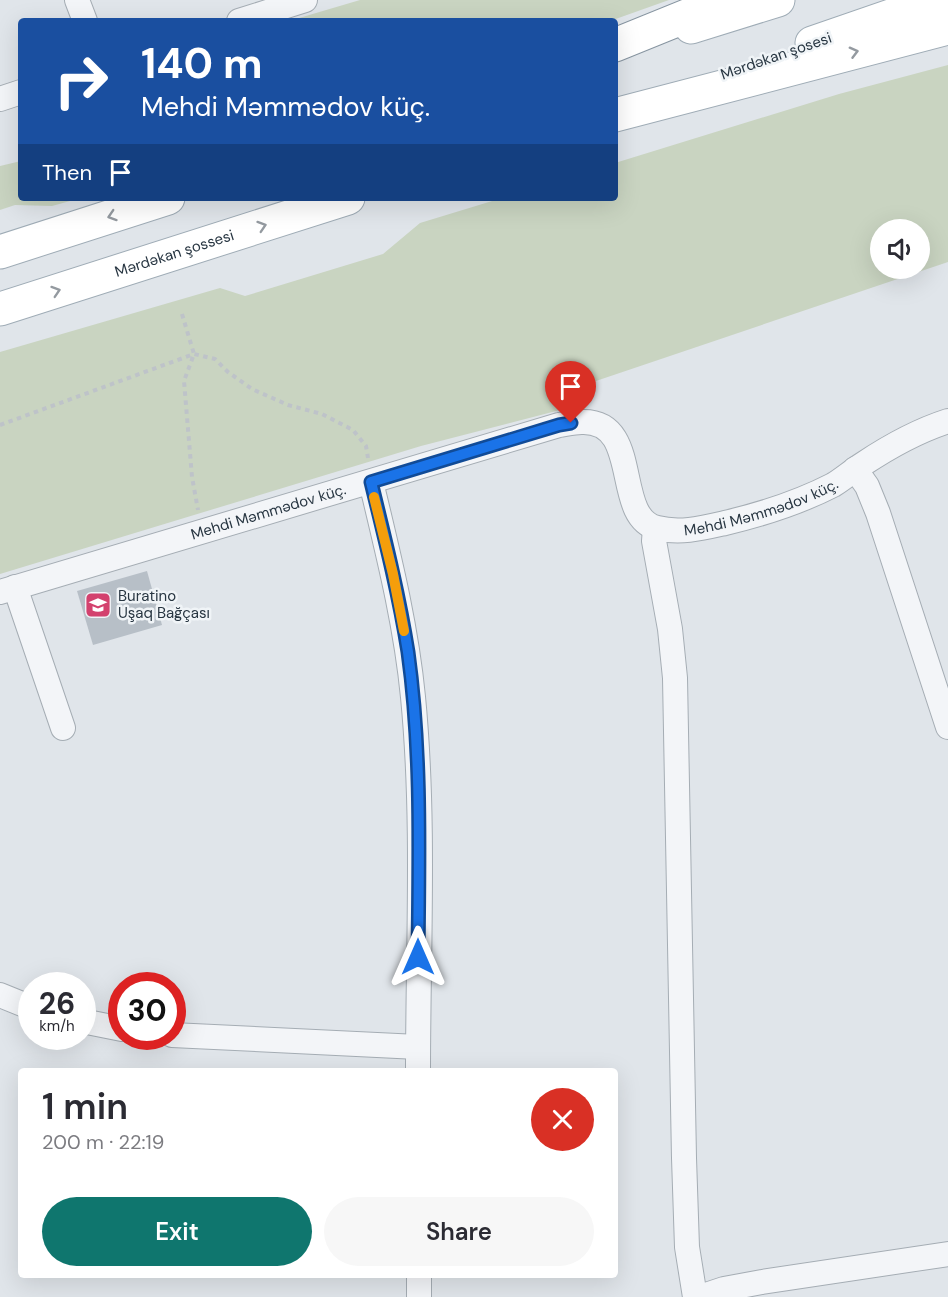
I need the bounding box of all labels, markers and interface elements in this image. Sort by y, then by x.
street label: Mərdəkan şosesi [718,28,834,84]
text: 140 m [141,36,263,91]
icon: right [42,42,120,120]
one-way arrow [849,47,859,60]
text: Mehdi Məmmədov küç. [141,89,430,124]
icon: arrive [104,156,137,189]
text: Then [42,158,92,187]
one-way arrow [107,209,118,221]
map controls [870,219,930,279]
button: sound [870,219,930,279]
one-way arrow [256,220,267,233]
street label: Mərdəkan şossesi [112,225,236,282]
one-way arrow [50,286,61,298]
pin [545,361,596,423]
icon: arrive [554,370,587,403]
street label: Mehdi Məmmədov küç. [683,474,842,540]
street label: Mehdi Məmmədov küç. [188,479,348,544]
place label: Buratino Uşaq Bağçası [118,586,210,623]
school or university icon: Buratino Uşaq Bağçası [83,590,113,620]
position arrow [386,925,450,989]
speed limit sign: 30 [108,972,186,1050]
text: 26 [39,984,75,1023]
text: km/h [39,1016,75,1036]
text: 1 min [42,1083,128,1130]
button: close [531,1088,594,1151]
text: 200 m · 22:19 [42,1129,164,1155]
button: Exit [42,1197,312,1266]
button: Share [324,1197,594,1266]

